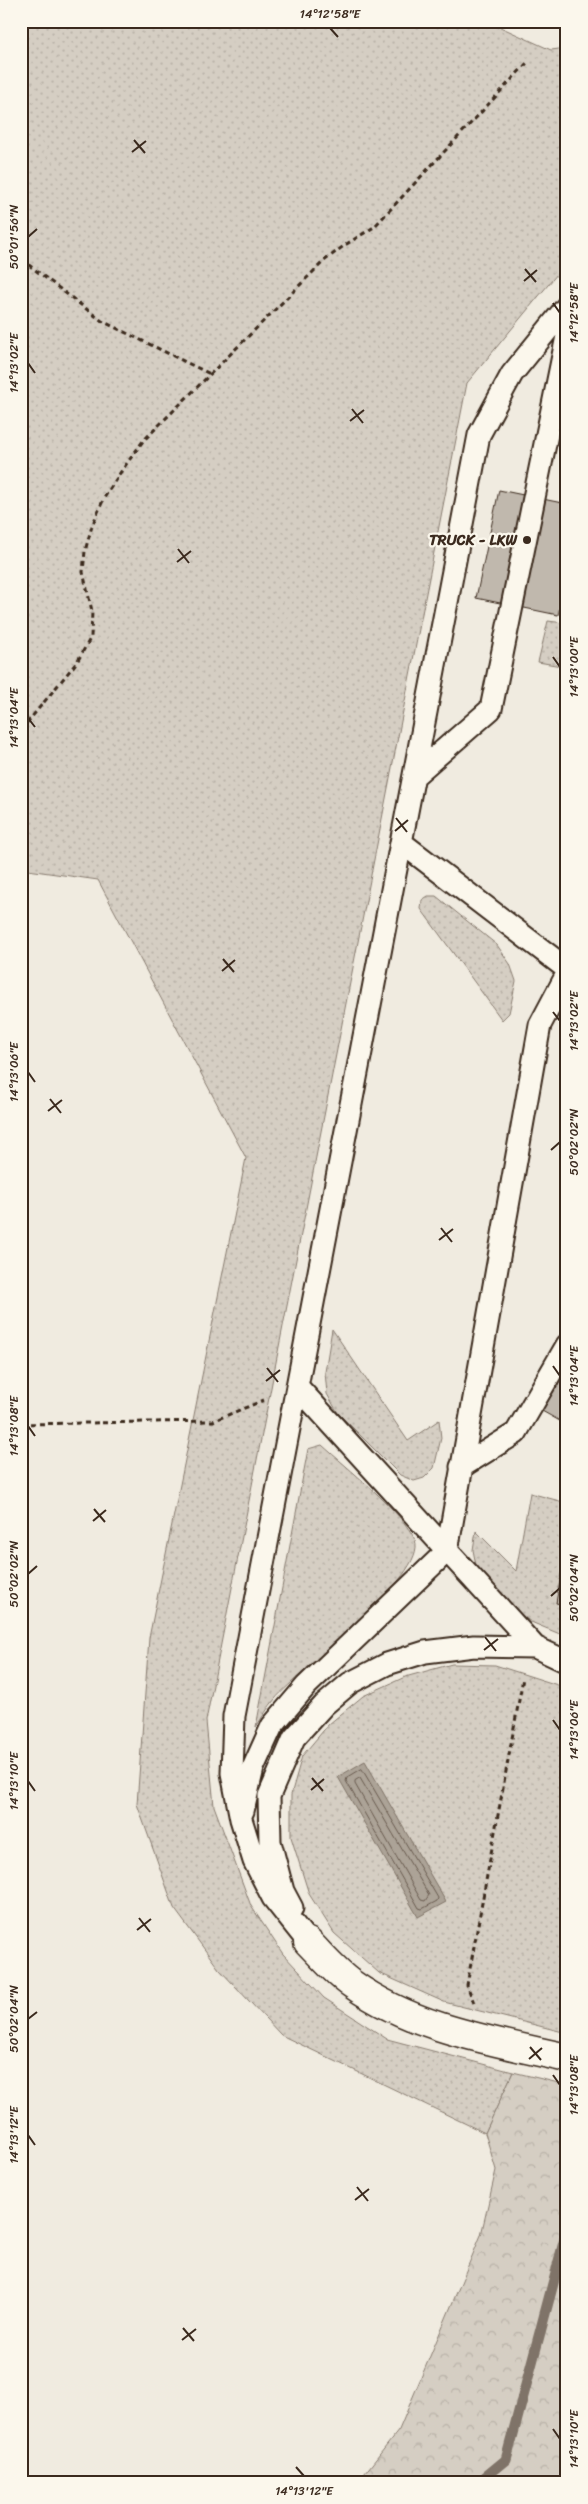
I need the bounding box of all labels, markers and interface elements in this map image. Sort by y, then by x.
text: 14°12'58"E [300,3,362,25]
text: 50°01'56"N [3,204,25,269]
text: 14°12'58"E [563,281,585,343]
text: 14°13'02"E [3,332,25,393]
place label: TRUCK - LKW [429,527,518,553]
marker: TRUCK - LKW [521,534,533,546]
text: 14°13'00"E [563,635,585,697]
text: 14°13'04"E [3,686,25,748]
text: 14°13'02"E [563,990,585,1051]
text: 14°13'06"E [3,1041,25,1102]
text: 50°02'02"N [563,1108,585,1175]
text: 14°13'04"E [563,1344,585,1406]
text: 14°13'08"E [3,1394,25,1456]
text: 50°02'02"N [3,1540,25,1607]
text: 50°02'04"N [563,1554,585,1622]
text: 14°13'06"E [563,1699,585,1760]
text: 14°13'10"E [3,1750,25,1810]
text: 50°02'04"N [3,1985,25,2053]
text: 14°13'08"E [563,2053,585,2115]
text: 14°13'12"E [3,2105,25,2164]
text: 14°13'10"E [563,2408,585,2468]
text: 14°13'12"E [275,2480,334,2502]

